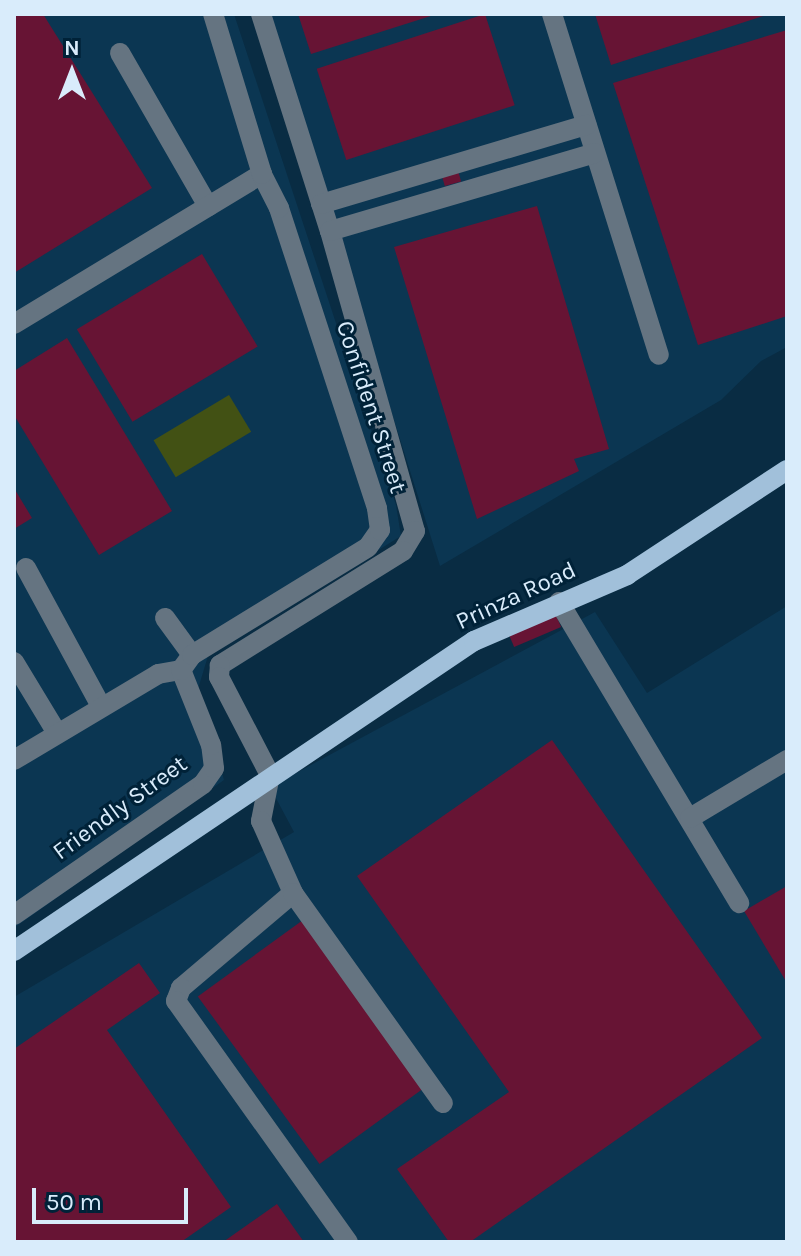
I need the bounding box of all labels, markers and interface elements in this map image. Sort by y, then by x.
north arrow [32,32,112,112]
text: N [64,35,80,61]
street label: Confident Street [330,317,412,497]
street label: Prinza Road [451,556,581,636]
street label: Friendly Street [47,750,193,866]
scale bar [36,1172,192,1222]
text: 50 m [46,1188,102,1216]

